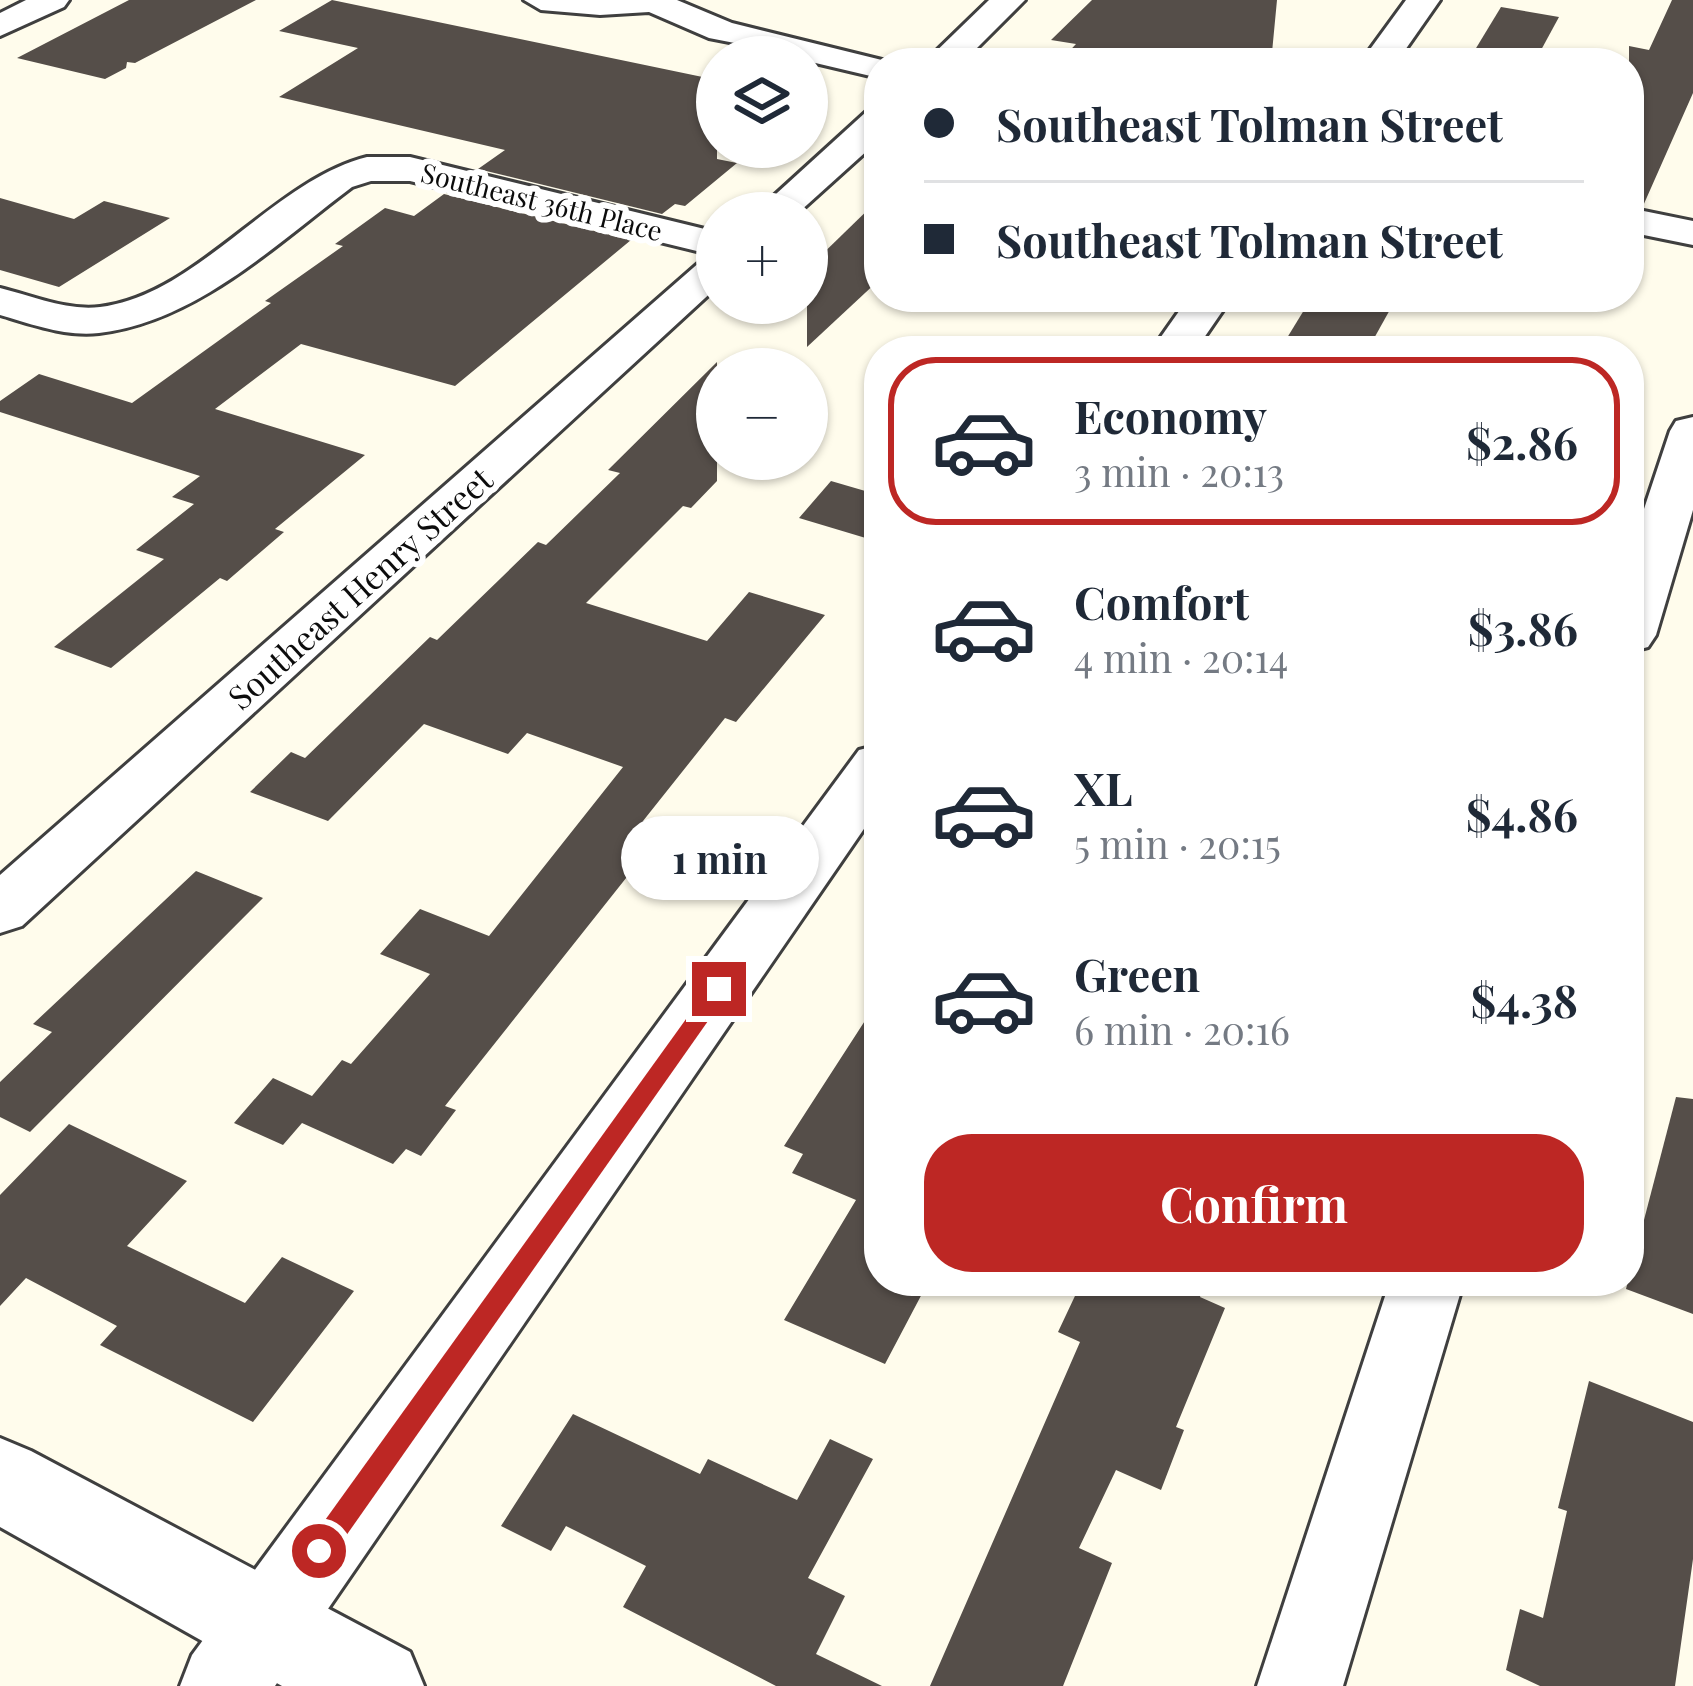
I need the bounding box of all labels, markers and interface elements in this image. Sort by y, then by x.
map controls [696,36,828,480]
button: layers [696,36,828,168]
text: Southeast Tolman Street [996,93,1503,153]
street label: Southeast 36th Place [418,154,666,248]
button: + [696,192,828,324]
text: Southeast Tolman Street [996,209,1503,269]
button: − [696,348,828,480]
text: Economy [1074,385,1267,445]
icon: car [930,387,1038,495]
text: $2.86 [1466,411,1578,471]
text: 3 min · 20:13 [1074,445,1284,497]
street label: Southeast Henry Street [217,456,502,718]
text: Comfort [1074,571,1249,631]
icon: car [930,573,1038,681]
text: $3.86 [1468,597,1578,657]
text: 4 min · 20:14 [1074,631,1288,683]
text: XL [1074,757,1133,817]
icon: car [930,759,1038,867]
text: $4.86 [1466,783,1578,843]
callout: 1 min [620,815,818,899]
text: 5 min · 20:15 [1074,817,1281,869]
text: 1 min [672,832,768,884]
text: Green [1074,943,1200,1003]
icon: car [930,945,1038,1053]
route end [692,962,746,1016]
text: $4.38 [1470,969,1578,1029]
text: 6 min · 20:16 [1074,1003,1290,1055]
button: Confirm [924,1134,1584,1272]
route start [292,1524,346,1578]

